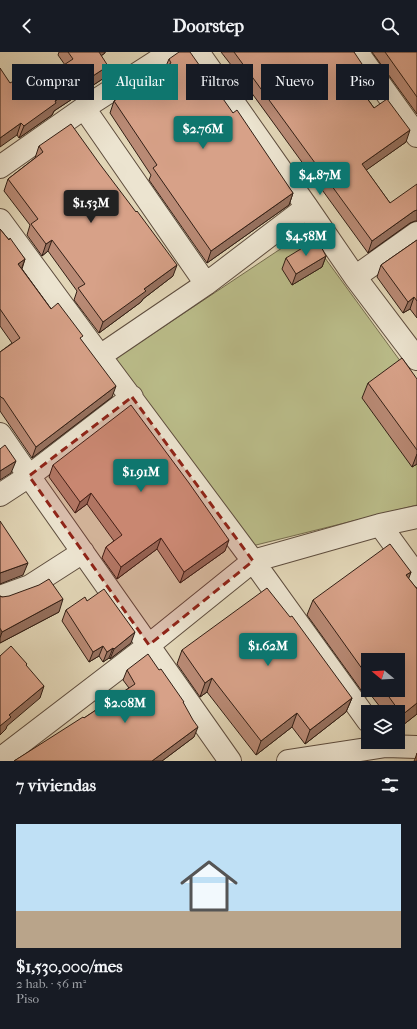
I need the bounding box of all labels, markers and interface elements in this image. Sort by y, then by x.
icon: back [16,15,38,37]
icon: search [379,15,401,37]
text: Doorstep [173,16,244,37]
chip: Comprar [12,64,94,100]
chip: Alquilar [102,64,178,100]
chip: Filtros [186,64,253,100]
chip: Nuevo [261,64,328,100]
chip: Piso [336,64,389,100]
pin: $2.76M [170,116,236,150]
text: $2.76M [183,121,223,136]
pin: $4.87M [287,162,353,196]
text: $4.87M [299,167,341,182]
pin: $1.53M [58,190,124,224]
text: $1.53M [73,195,109,210]
pin: $4.58M [273,223,339,257]
text: $4.58M [285,228,327,243]
pin: $1.91M [108,459,174,493]
text: $1.91M [122,464,160,479]
pin: $1.62M [235,633,301,667]
text: $1.62M [248,638,288,653]
north arrow [361,653,405,697]
map controls [361,653,405,749]
pin: $2.08M [92,690,158,724]
text: $2.08M [104,695,146,710]
button: layers [361,705,405,749]
icon: filters [379,774,401,796]
text: 7 viviendas [16,775,96,795]
icon: home [173,850,245,922]
text: $1,530,000/mes [16,956,123,976]
text: 2 hab. · 56 m² [16,976,86,991]
text: Piso [16,991,39,1006]

